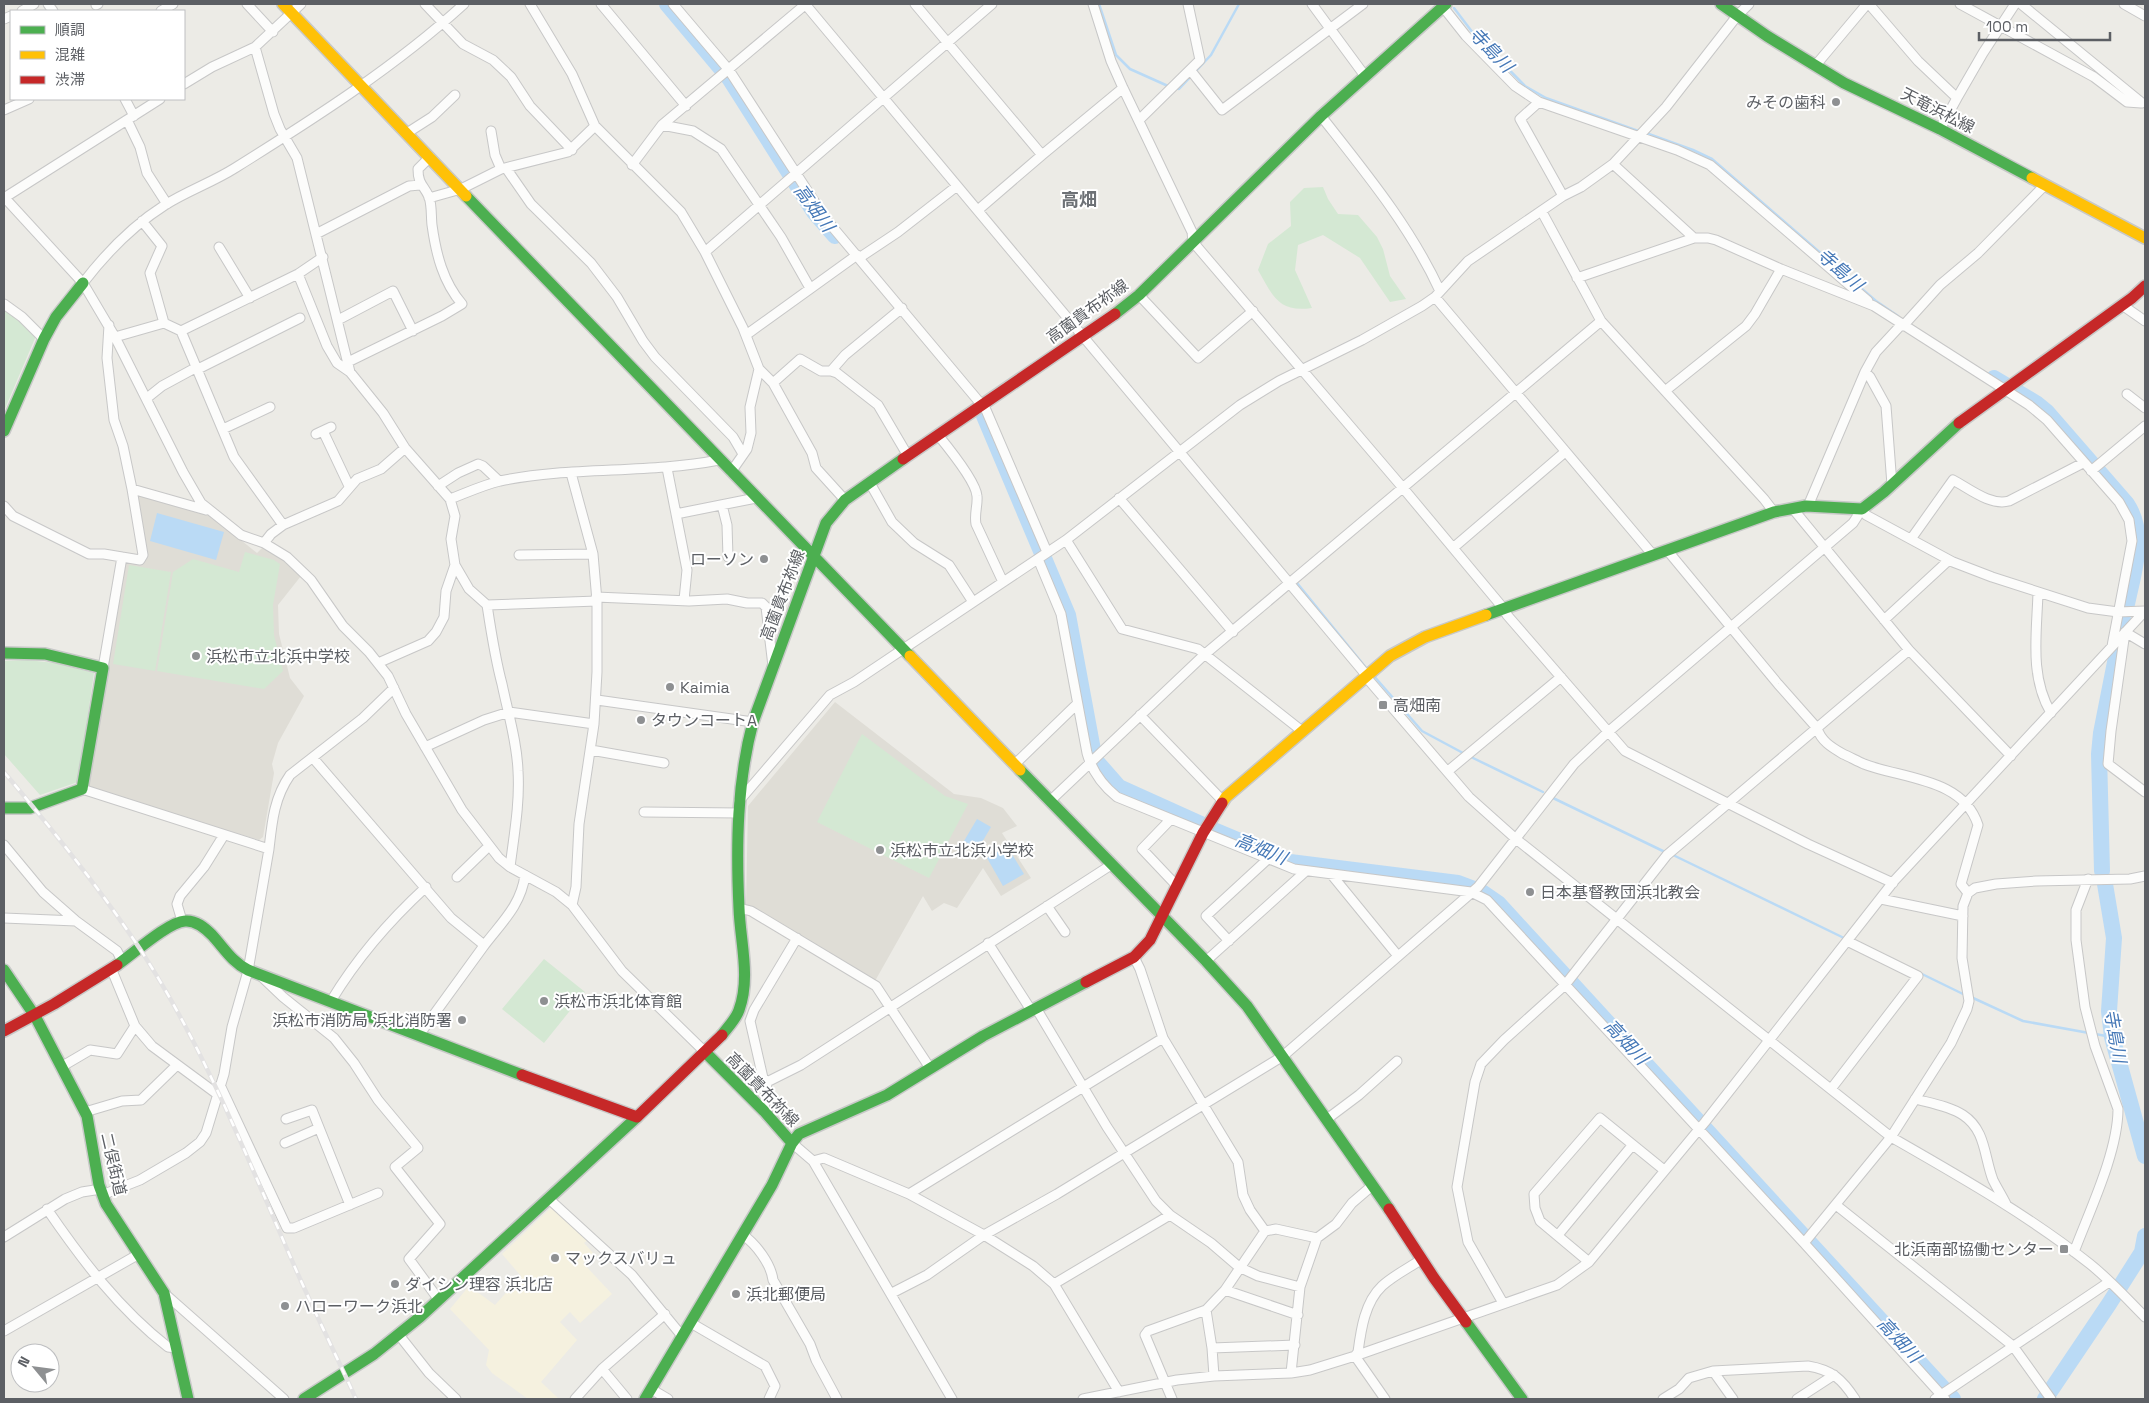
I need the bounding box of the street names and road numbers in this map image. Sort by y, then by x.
street label: 天竜浜松線 [1897,83,1978,138]
street label: 高薗貴布祢線 [1042,275,1132,348]
street label: 高薗貴布祢線 [755,547,809,644]
street label: 高薗貴布祢線 [722,1048,804,1131]
street label: 二俣街道 [96,1131,131,1198]

